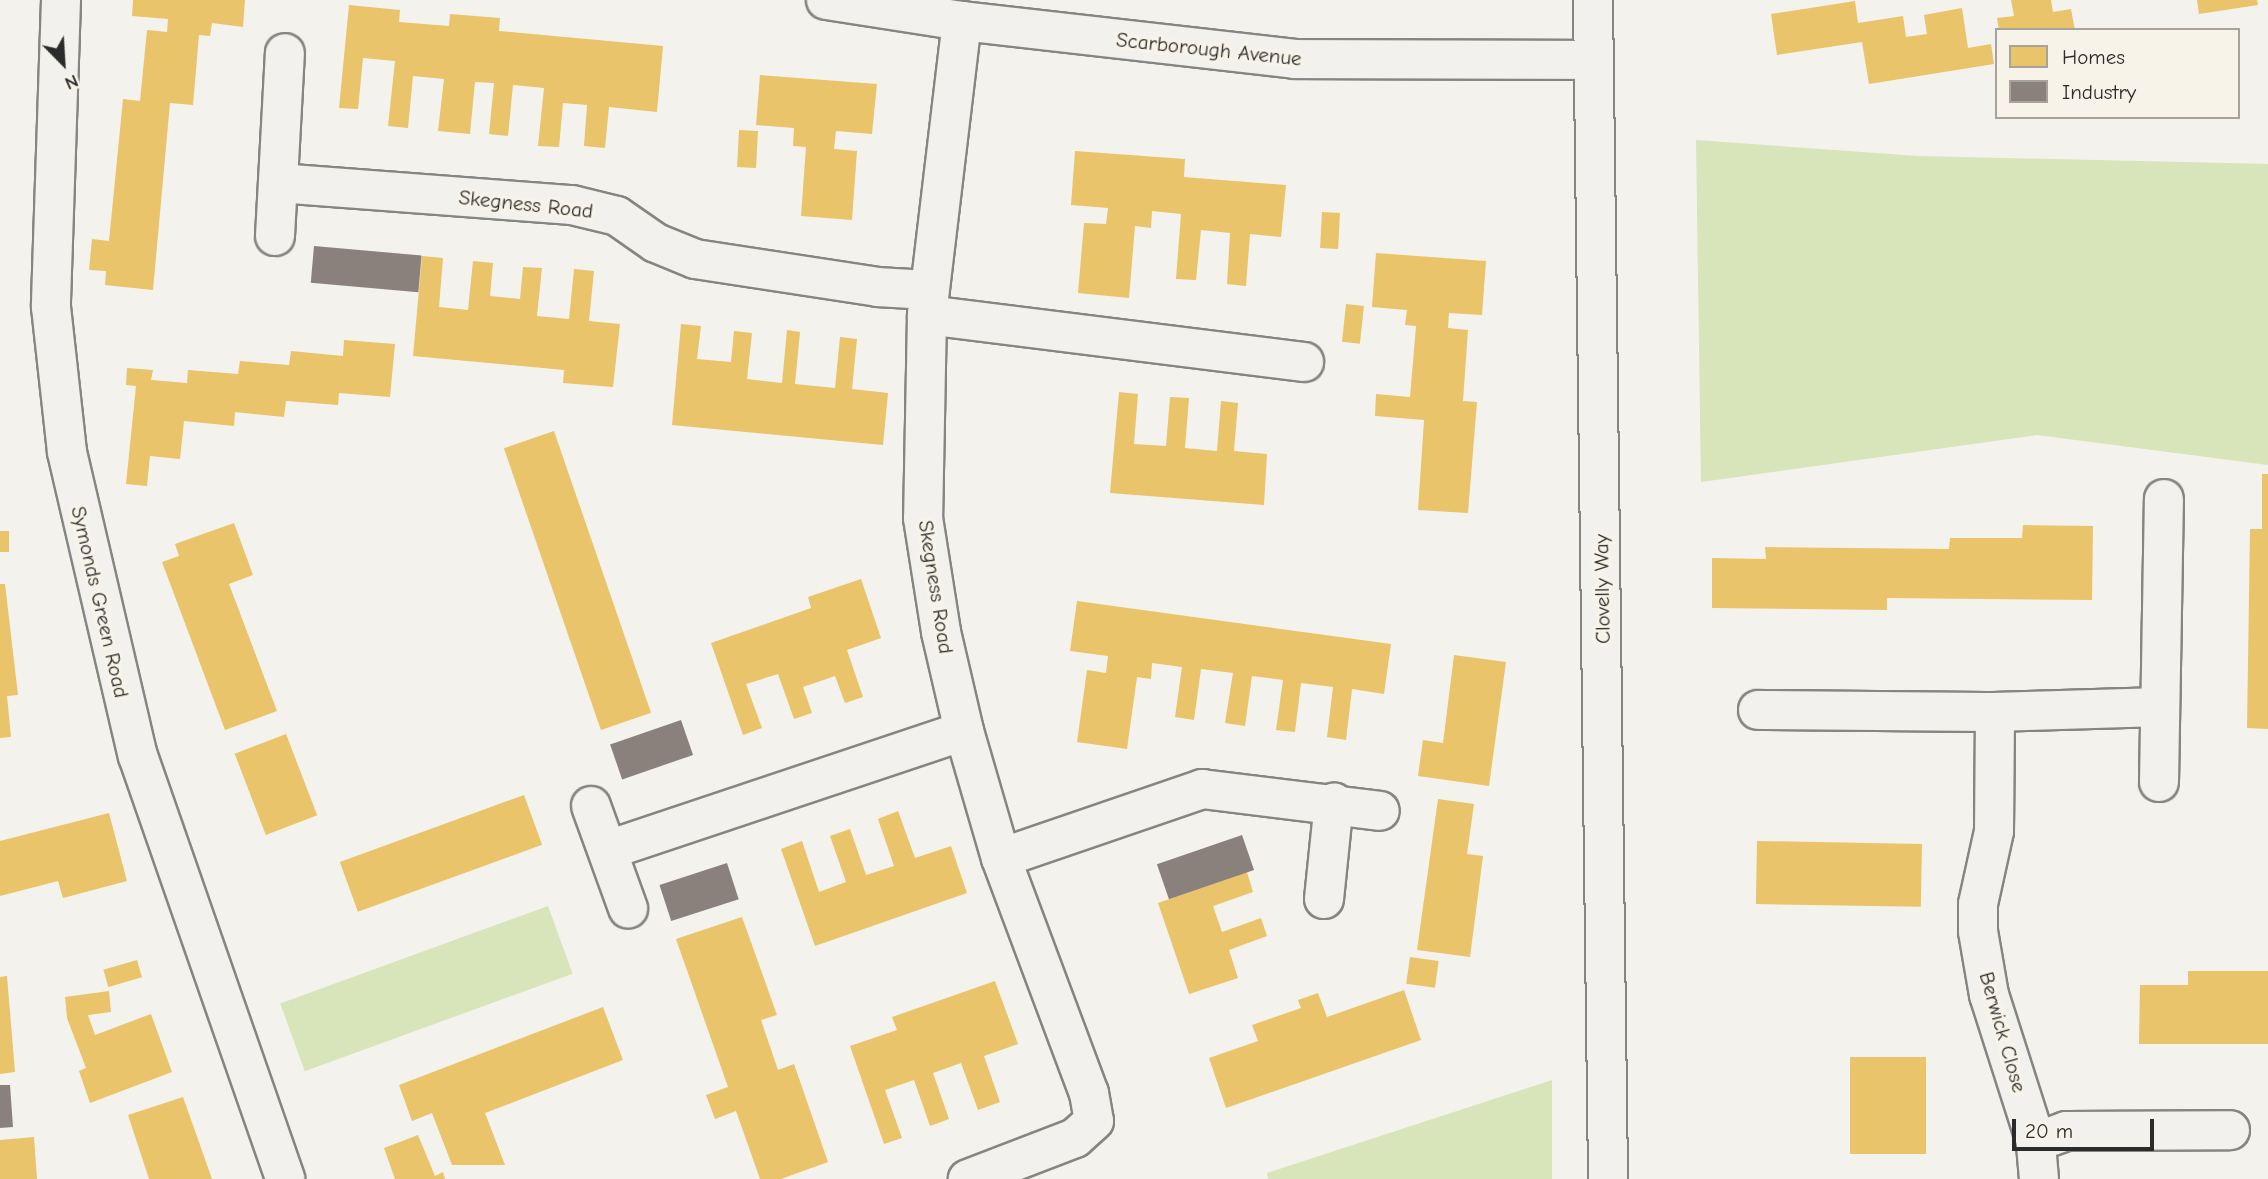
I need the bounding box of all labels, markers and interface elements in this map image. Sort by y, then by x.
street label: Scarborough Avenue [1115,27,1303,71]
north arrow [28,28,98,98]
legend [1995,28,2240,119]
text: Homes [2062,45,2125,69]
text: N [61,70,82,95]
text: Industry [2062,80,2136,104]
street label: Skegness Road [458,184,594,224]
street label: Symonds Green Road [66,504,134,700]
street label: Skegness Road [913,518,959,656]
street label: Clovelly Way [1588,534,1616,644]
street label: Berwick Close [1974,969,2032,1095]
scale bar [2016,1106,2158,1150]
text: 20 m [2025,1119,2073,1143]

